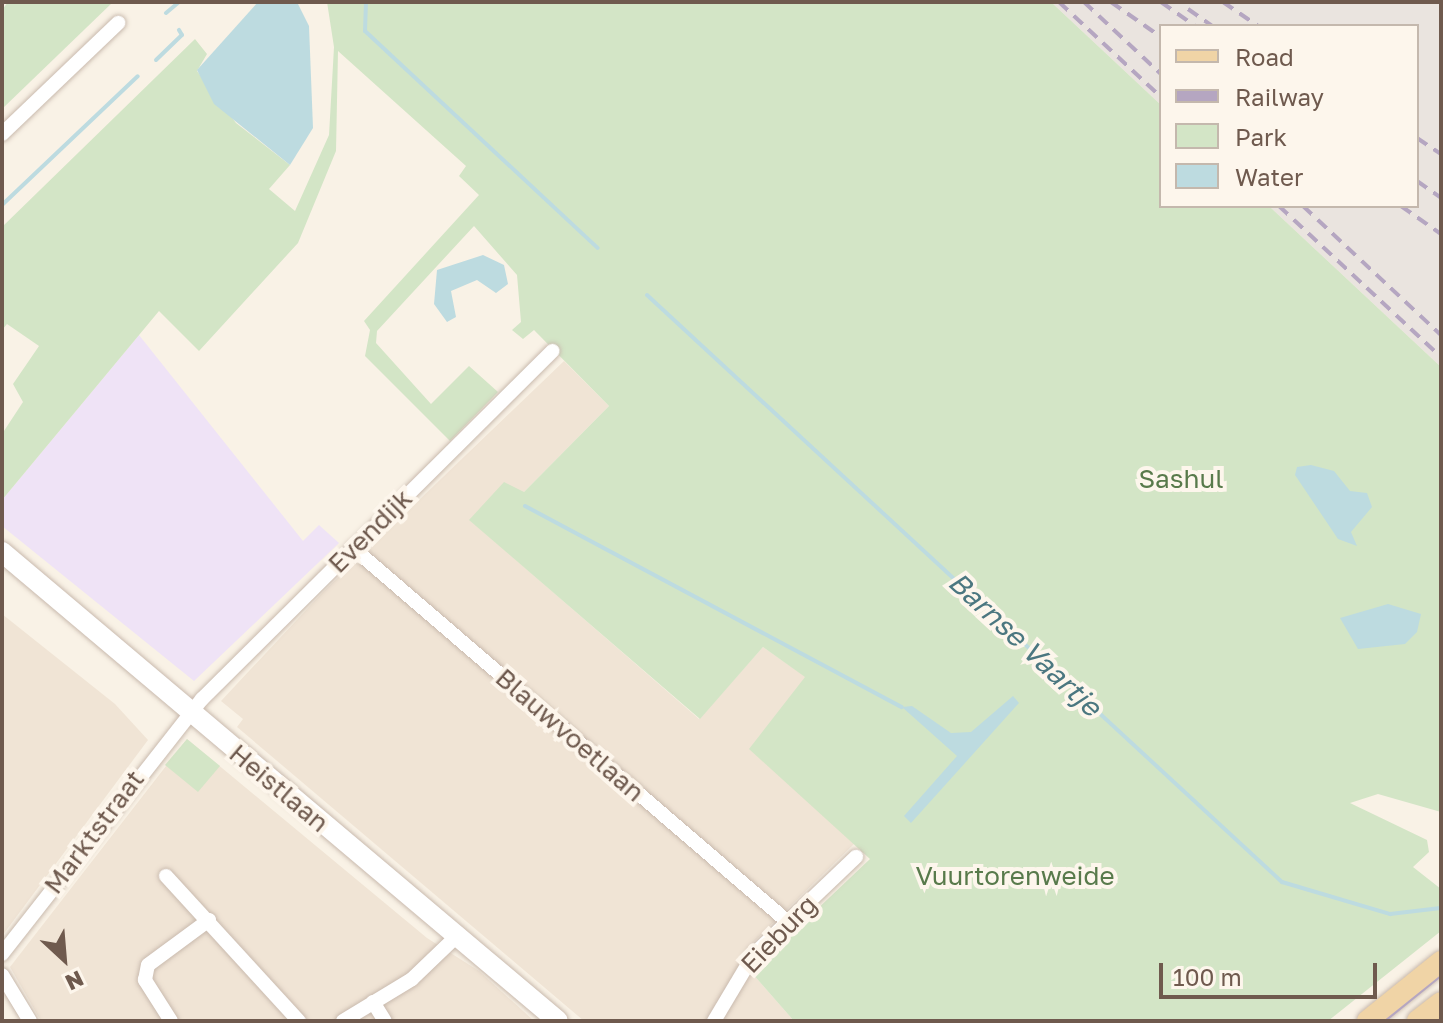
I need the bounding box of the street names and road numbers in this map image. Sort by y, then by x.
street label: Evendijk [322,483,418,579]
street label: Blauwvoetlaan [489,662,651,808]
street label: Heistlaan [223,738,335,838]
street label: Marktstraat [37,764,151,900]
street label: Eieburg [735,889,823,979]

